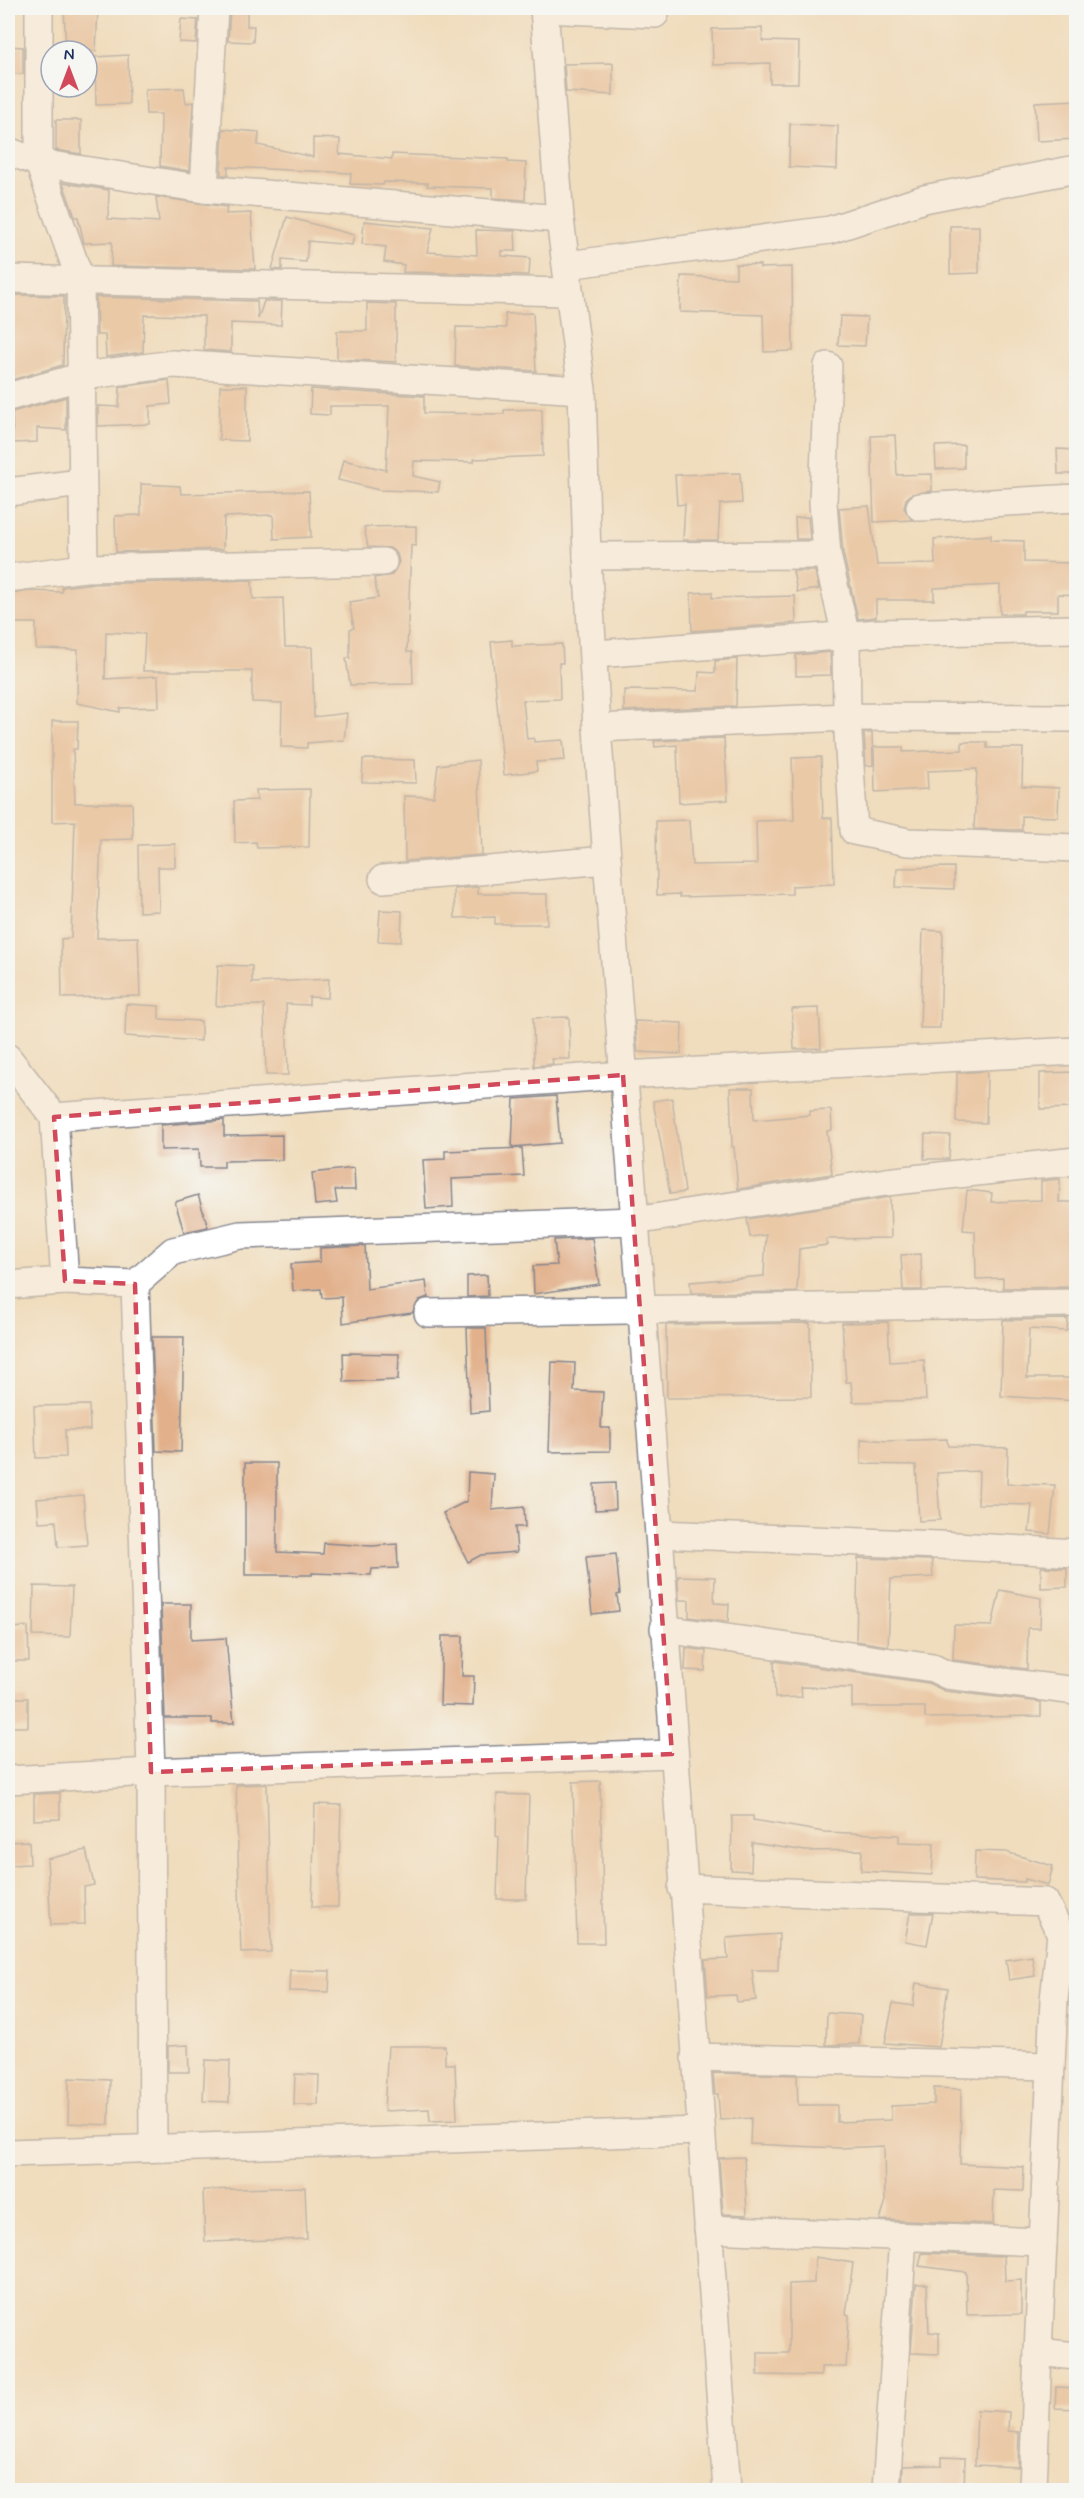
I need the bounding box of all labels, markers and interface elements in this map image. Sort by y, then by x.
north arrow [39,39,99,99]
text: N [64,45,74,66]

